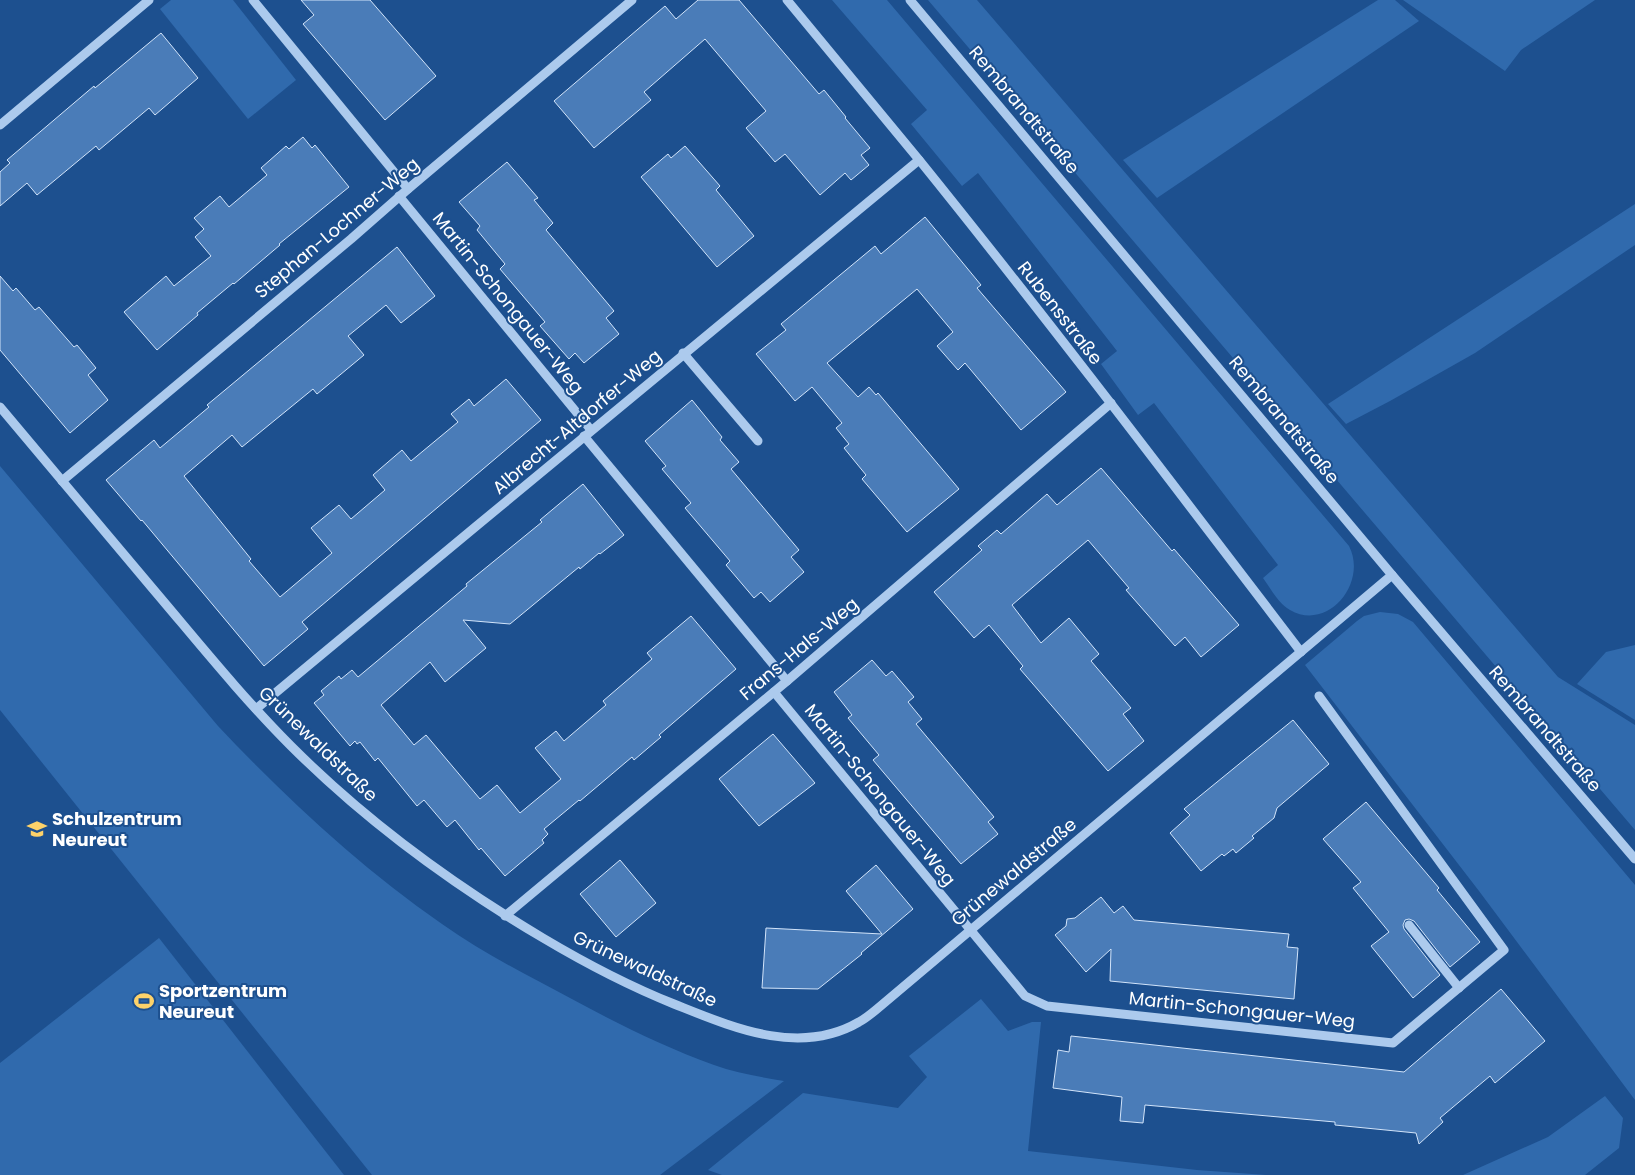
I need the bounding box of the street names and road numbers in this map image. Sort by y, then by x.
street label: Rembrandtstraße [963,40,1085,179]
street label: Stephan-Lochner-Weg [249,151,424,304]
street label: Martin-Schongauer-Weg [427,206,590,399]
street label: Rubensstraße [1012,256,1109,370]
street label: Albrecht-Altdorfer-Weg [487,343,667,500]
street label: Rembrandtstraße [1223,350,1345,489]
street label: Frans-Hals-Weg [734,591,863,706]
street label: Rembrandtstraße [1483,660,1607,797]
street label: Grünewaldstraße [253,680,383,807]
street label: Martin-Schongauer-Weg [799,698,962,891]
street label: Grünewaldstraße [946,812,1082,932]
street label: Grünewaldstraße [569,924,722,1013]
street label: Martin-Schongauer-Weg [1128,985,1356,1034]

